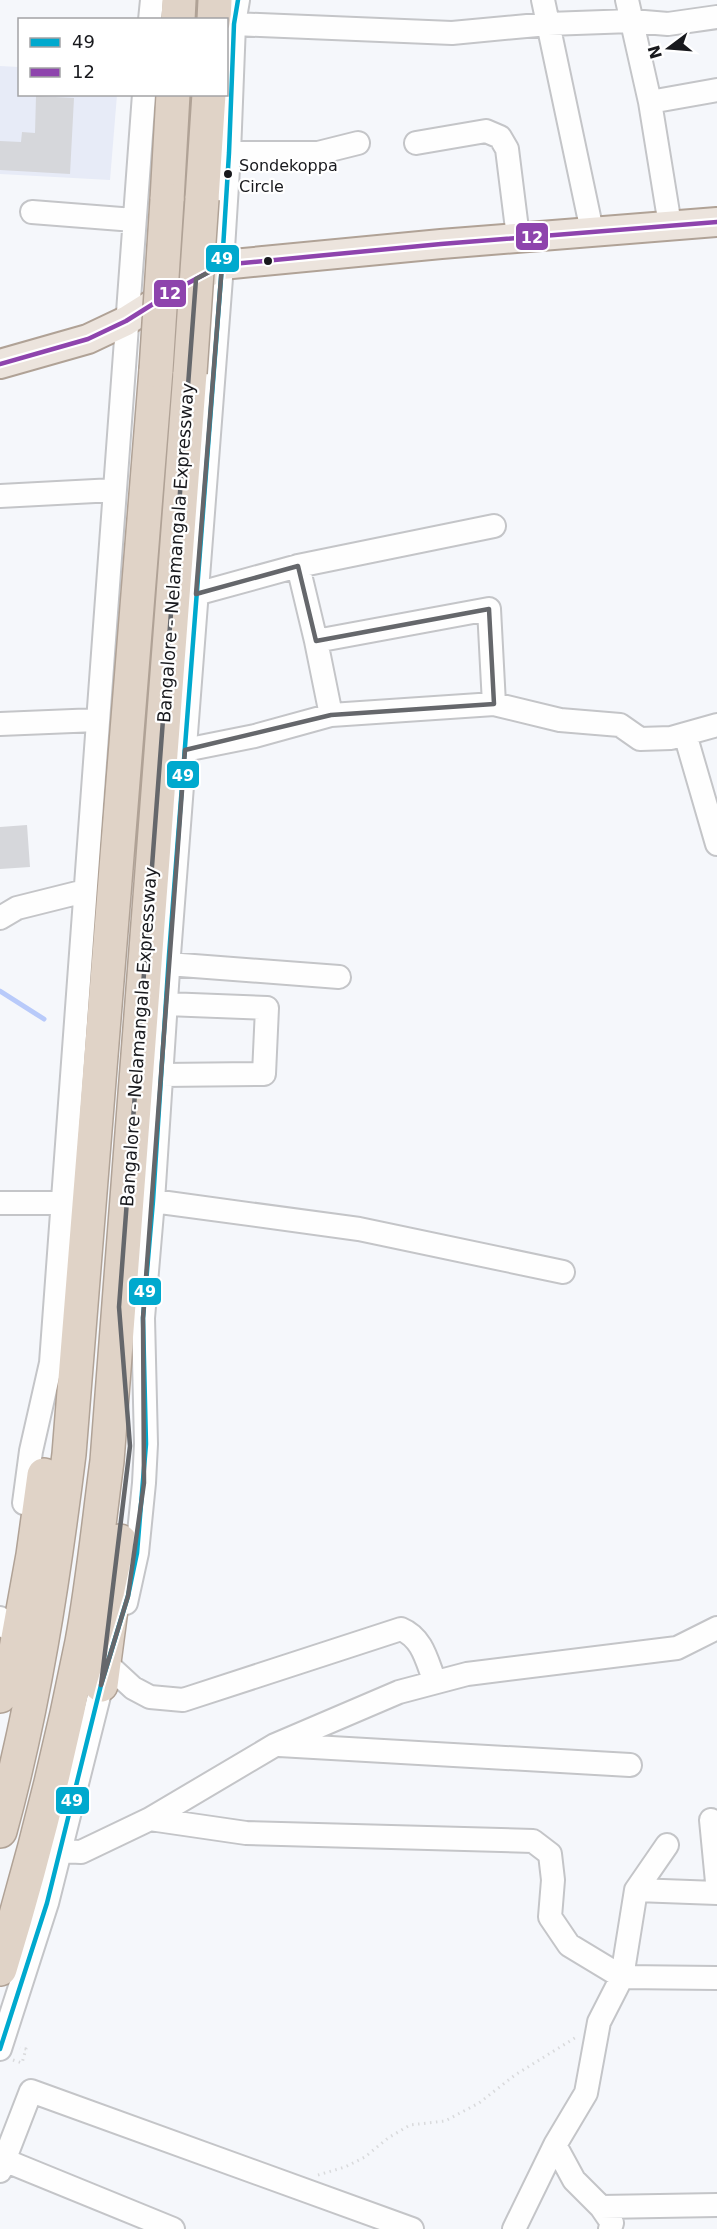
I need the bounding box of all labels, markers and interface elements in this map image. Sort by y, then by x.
legend [18,18,228,96]
north arrow [639,18,699,78]
text: 49 [72,31,95,52]
text: N [644,43,666,61]
text: 12 [72,61,95,82]
place label: Sondekoppa Circle [239,156,338,196]
marker: Sondekoppa Circle [222,168,234,180]
line badge: 12 [515,222,549,251]
text: 12 [521,228,543,247]
line badge: 49 [205,244,240,273]
text: 49 [211,249,233,268]
unlabelled marker [262,255,274,267]
line badge: 12 [153,279,187,308]
text: 12 [159,284,181,303]
street label: Bangalore - Nelamangala Expressway [153,382,198,724]
line badge: 49 [166,760,200,789]
text: 49 [172,766,194,785]
street label: Bangalore - Nelamangala Expressway [116,866,161,1208]
line badge: 49 [128,1277,162,1306]
text: 49 [134,1282,156,1301]
line badge: 49 [55,1786,90,1815]
text: 49 [61,1791,83,1810]

